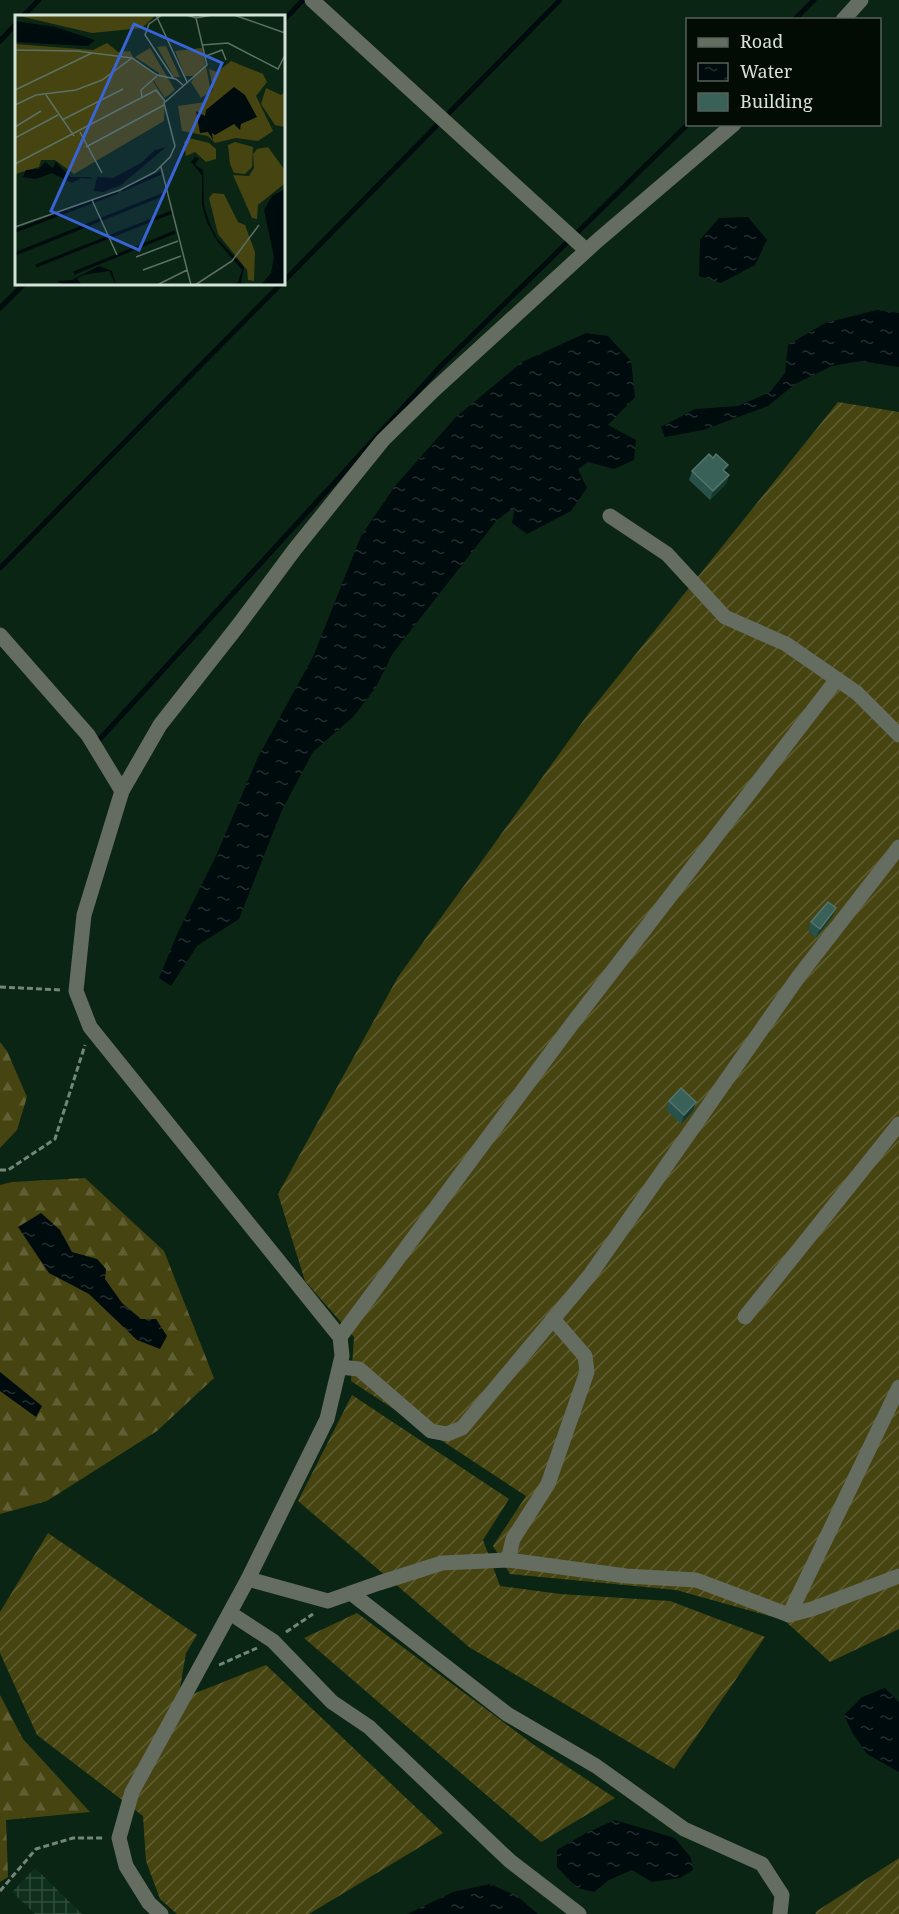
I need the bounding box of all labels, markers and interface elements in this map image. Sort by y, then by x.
inset map [15,15,285,285]
legend [686,18,881,126]
text: Road [740,29,783,53]
text: Water [740,59,793,83]
text: Building [740,89,813,113]

